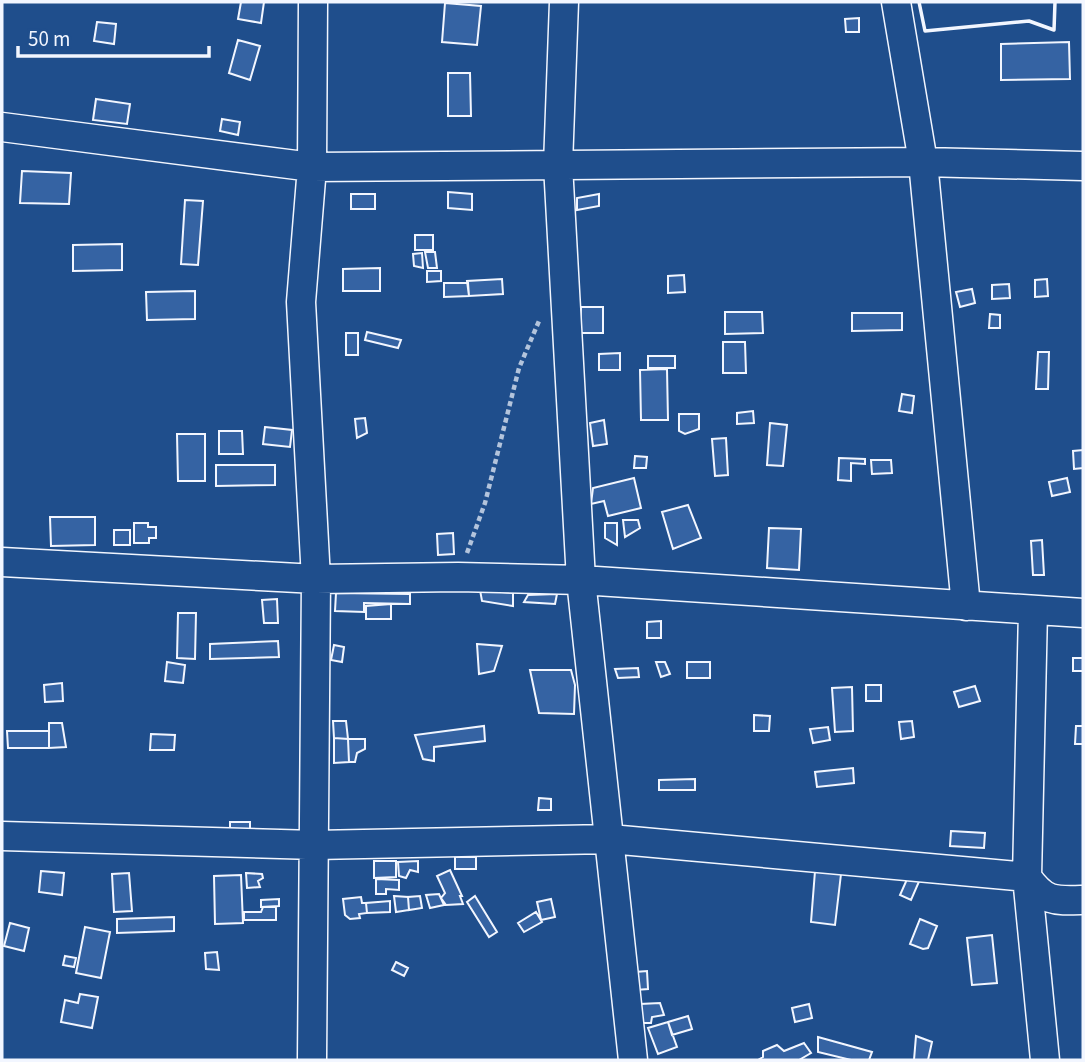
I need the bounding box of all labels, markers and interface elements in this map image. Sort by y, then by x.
scale bar [18,14,208,58]
text: 50 m [28,24,70,54]

